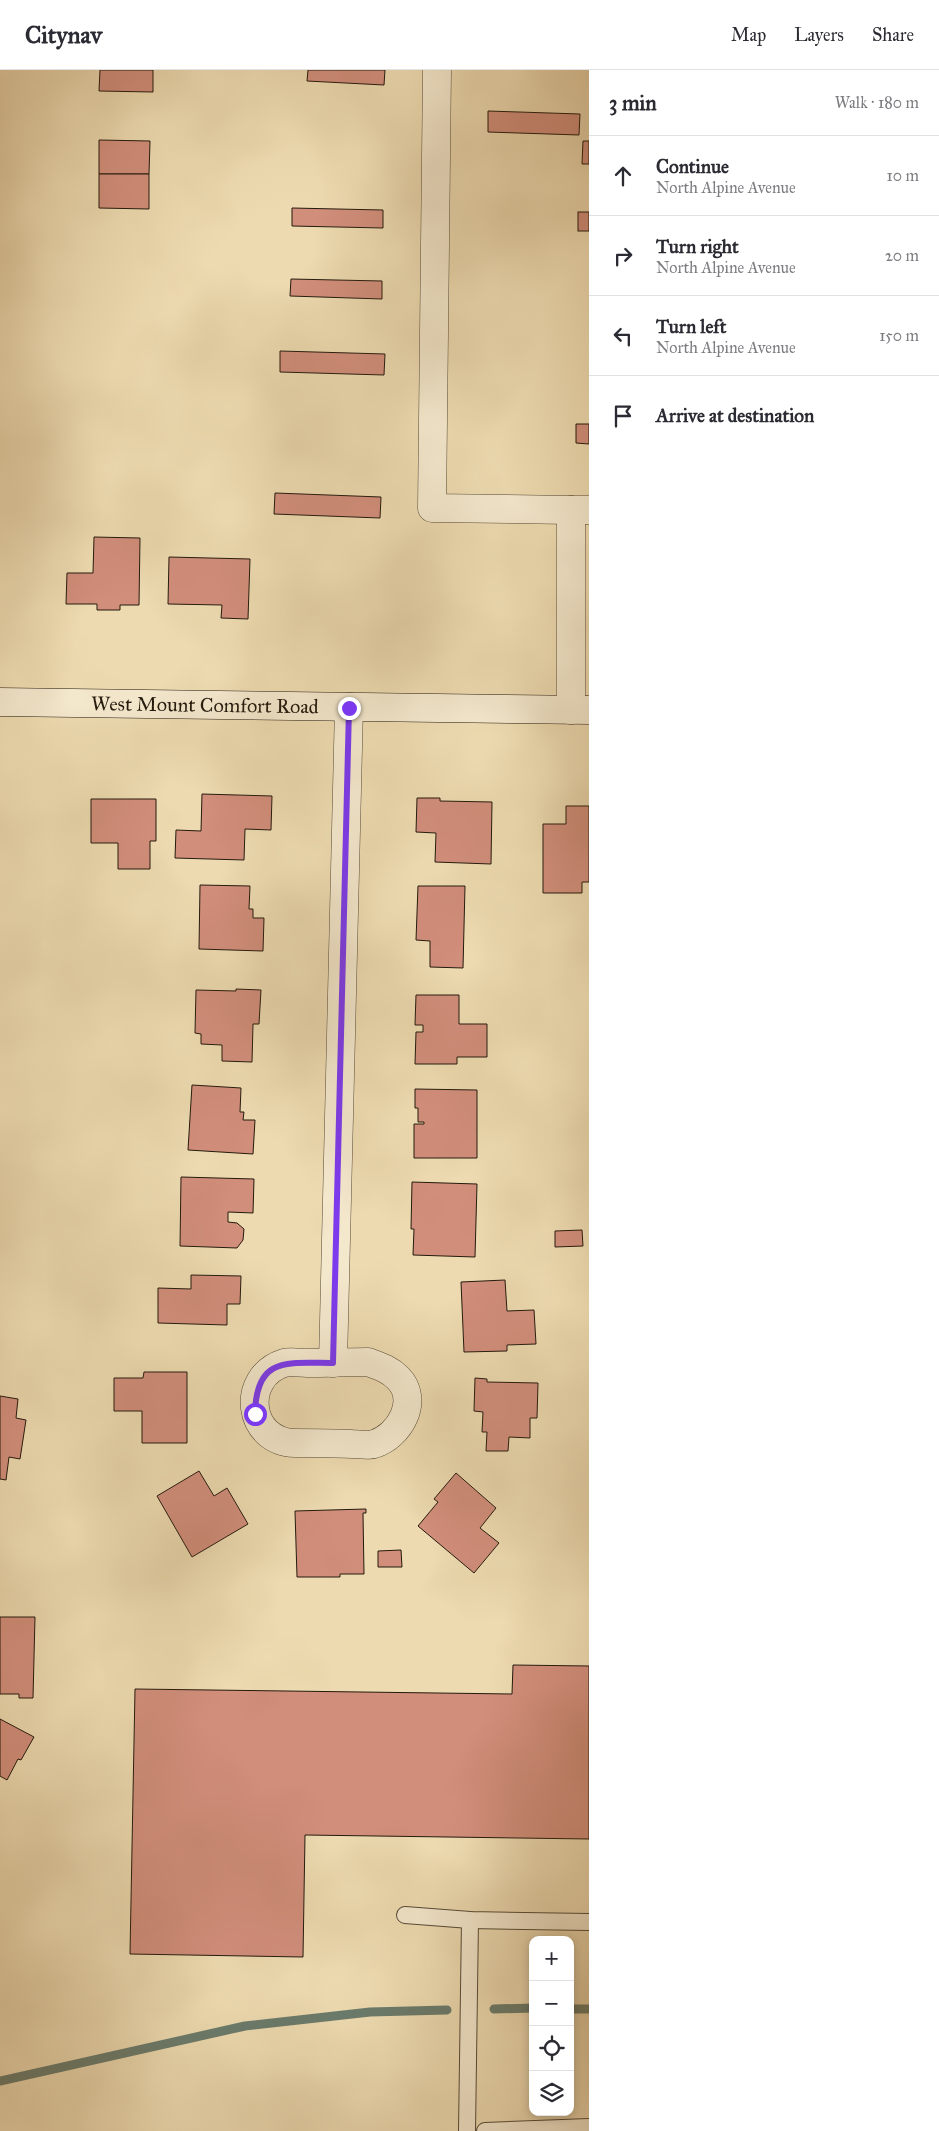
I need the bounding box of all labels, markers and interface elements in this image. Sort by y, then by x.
text: Citynav [25,20,102,50]
text: Map [731,24,766,46]
text: Layers [794,24,844,46]
text: Share [872,24,914,46]
text: 3 min [609,90,657,116]
text: Walk · 180 m [835,93,919,112]
text: Continue [656,155,729,178]
icon: ahead [609,162,637,190]
text: 10 m [887,166,919,185]
text: North Alpine Avenue [656,178,796,197]
text: Turn right [656,235,739,258]
icon: right [609,242,637,270]
text: 20 m [885,246,919,265]
text: North Alpine Avenue [656,258,796,277]
text: Turn left [656,315,726,338]
icon: left [609,322,637,350]
text: 150 m [879,326,919,345]
text: North Alpine Avenue [656,338,796,357]
icon: arrive [609,402,637,430]
text: Arrive at destination [656,404,814,427]
street label: West Mount Comfort Road [91,691,319,718]
route end [338,697,361,720]
route start [244,1403,267,1426]
map controls [529,1936,574,2116]
button: + [529,1936,574,1981]
button: − [529,1981,574,2026]
button: locate [529,2026,574,2071]
button: layers [529,2071,574,2116]

